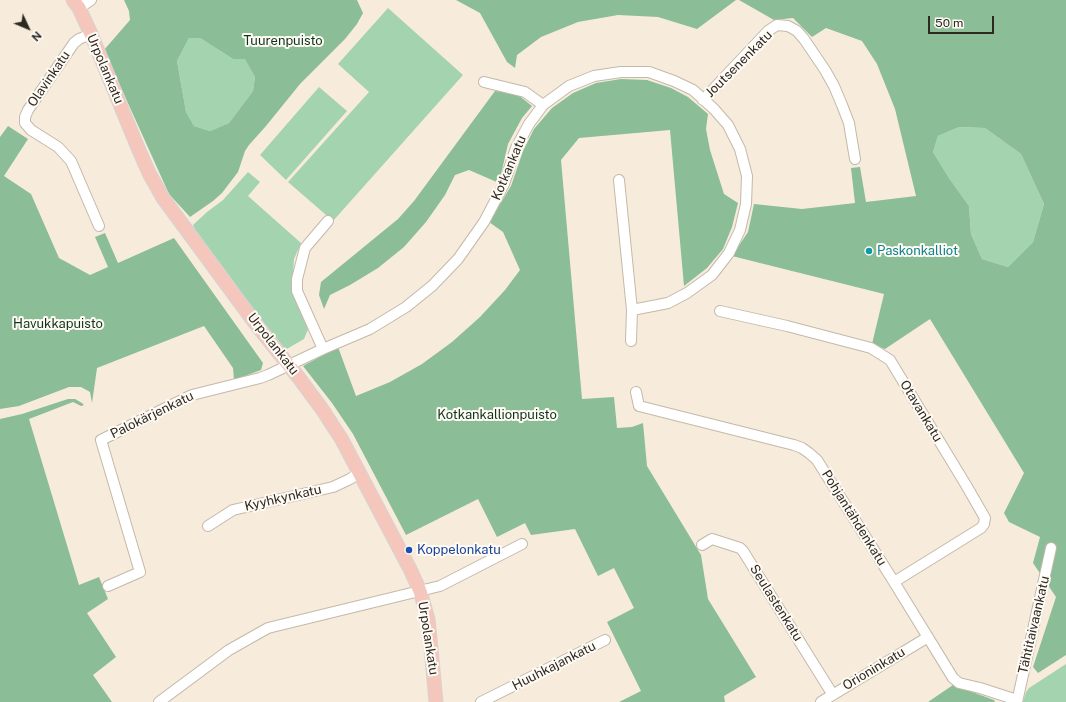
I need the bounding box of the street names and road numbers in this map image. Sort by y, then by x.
street label: Joutsenenkatu [702,27,776,101]
street label: Urpolankatu [83,32,127,106]
street label: Olavinkatu [25,48,73,110]
street label: Kotkankatu [488,133,530,203]
street label: Urpolankatu [244,310,302,378]
street label: Otavankatu [897,377,945,445]
street label: Palokärjenkatu [108,388,196,442]
street label: Pohjantähdenkatu [818,467,890,569]
street label: Kyyhkynkatu [243,482,323,514]
street label: Seulastenkatu [746,562,806,644]
street label: Tähtitaivaankatu [1015,575,1053,675]
street label: Urpolankatu [414,600,442,676]
street label: Huuhkajankatu [510,638,598,694]
street label: Orioninkatu [840,644,908,694]

